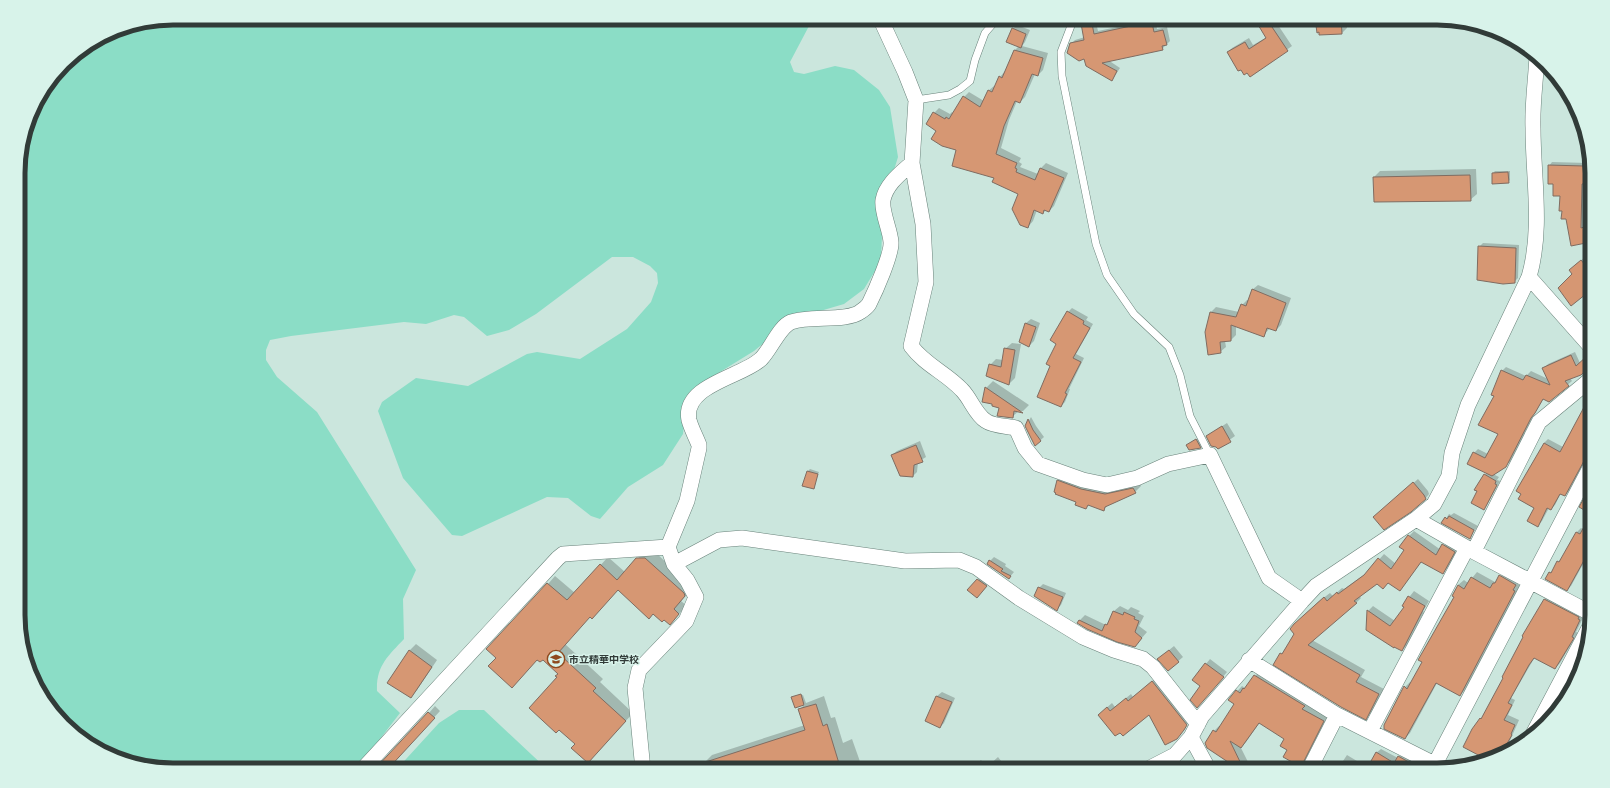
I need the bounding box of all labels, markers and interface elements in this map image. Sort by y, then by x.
school or university icon: 市立精華中学校 [546,649,566,669]
place label: 市立精華中学校 [569,653,639,666]

